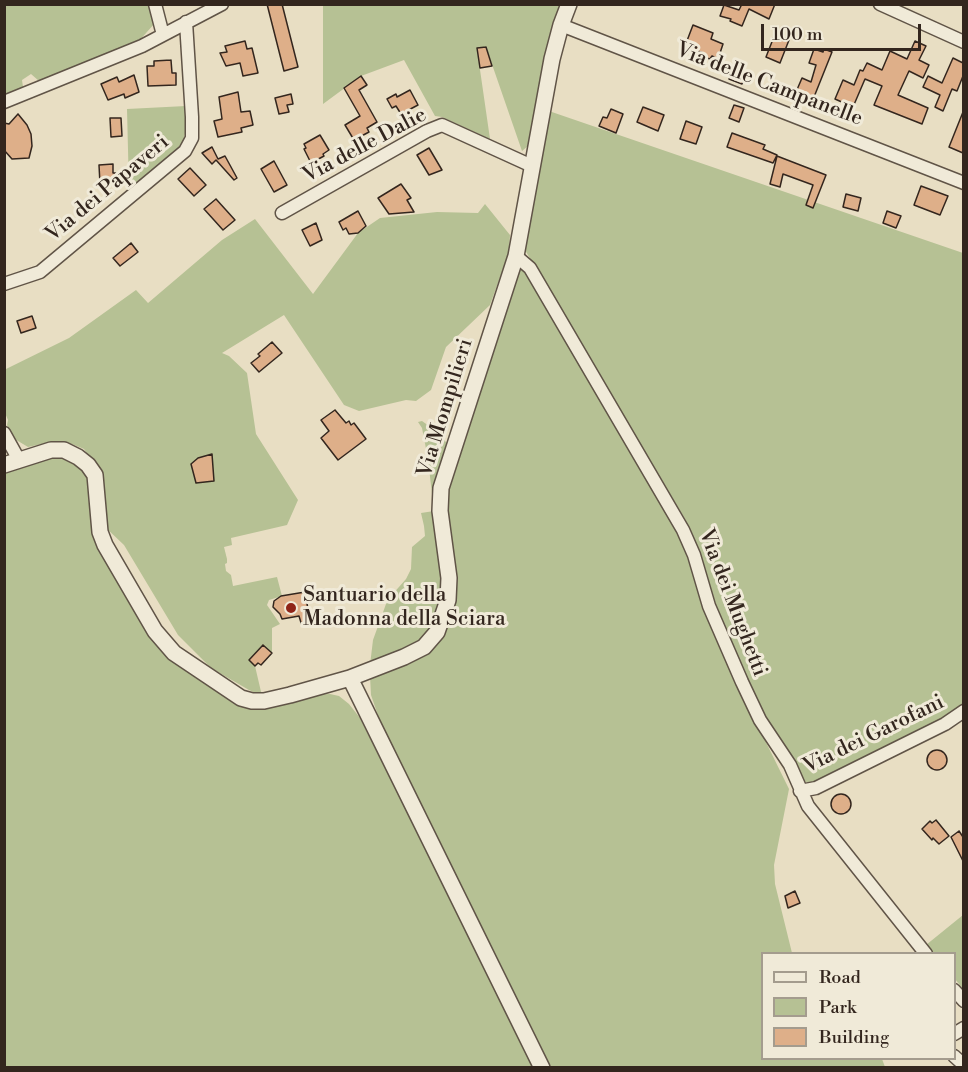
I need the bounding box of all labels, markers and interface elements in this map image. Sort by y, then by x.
scale bar [764,12,924,50]
text: 100 m [772,23,823,46]
street label: Via delle Campanelle [672,38,866,132]
street label: Via delle Dalie [299,103,431,189]
street label: Via dei Papaveri [41,130,175,248]
street label: Via Mompilieri [413,336,479,480]
street label: Via dei Mughetti [692,526,772,680]
place label: Santuario della Madonna della Sciara [303,583,506,633]
marker: Santuario della Madonna della Sciara [284,601,298,615]
street label: Via dei Garofani [799,690,949,780]
legend [761,952,956,1060]
text: Road [819,966,861,989]
text: Park [819,996,856,1019]
text: Building [819,1026,889,1049]

